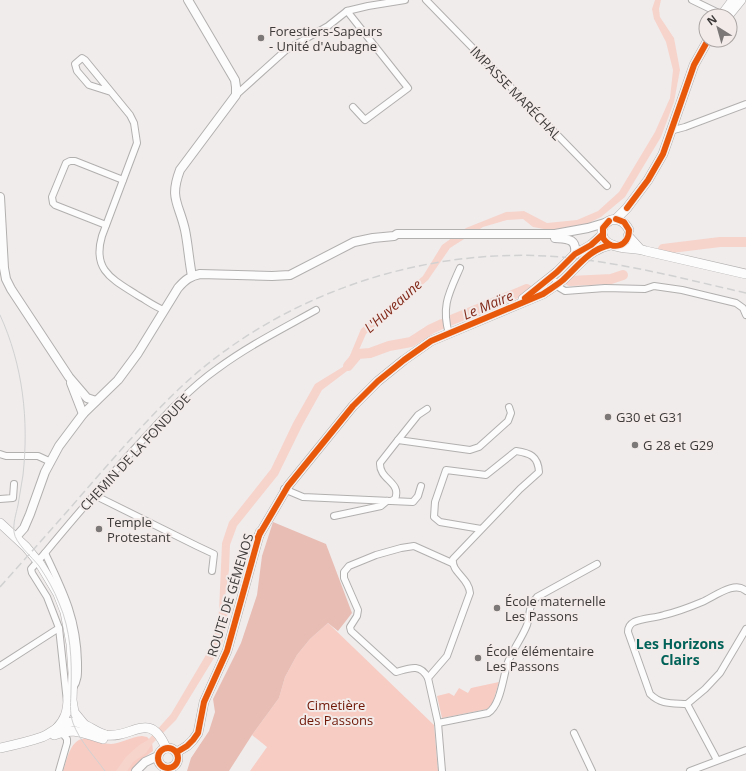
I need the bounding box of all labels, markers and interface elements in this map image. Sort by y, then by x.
north arrow [698,8,738,48]
text: N [704,11,720,28]
place label: Forestiers-Sapeurs - Unité d'Aubagne [269,22,382,55]
marker: Forestiers-Sapeurs - Unité d'Aubagne [256,33,266,43]
street label: IMPASSE MARÉCHAL [466,42,566,144]
water label: L'Huveaune [360,275,426,337]
water label: Le Maïre [460,285,516,324]
street label: CHEMIN DE LA FONDUDE [76,390,194,514]
place label: G30 et G31 [616,408,683,426]
marker: G30 et G31 [603,412,613,422]
place label: G 28 et G29 [643,436,714,454]
marker: G 28 et G29 [630,440,640,450]
place label: Temple Protestant [107,513,171,546]
marker: Temple Protestant [94,524,104,534]
street label: ROUTE DE GÉMENOS [203,531,257,659]
place label: École maternelle Les Passons [505,592,606,625]
marker: École maternelle Les Passons [492,603,502,613]
district label: Les Horizons Clairs [636,634,724,669]
place label: École élémentaire Les Passons [486,642,594,675]
marker: École élémentaire Les Passons [473,653,483,663]
park label: Cimetière des Passons [299,696,373,729]

